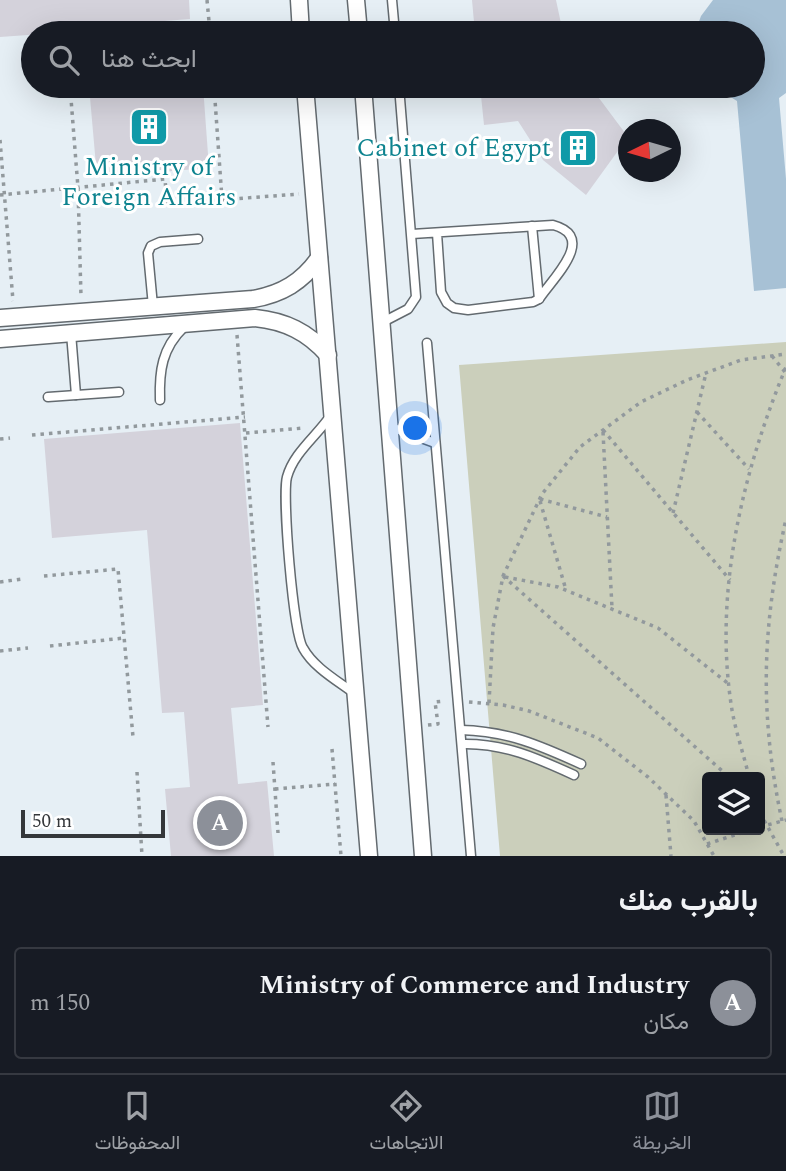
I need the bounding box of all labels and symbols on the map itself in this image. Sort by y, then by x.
building icon: Ministry of Foreign Affairs [128,106,170,148]
north arrow [618,119,681,182]
building icon: Cabinet of Egypt [557,127,599,169]
place label: Cabinet of Egypt [356,128,551,168]
place label: Ministry of Foreign Affairs [61,147,237,217]
your location [398,411,432,445]
pin: A [197,797,243,849]
scale bar [21,807,164,839]

